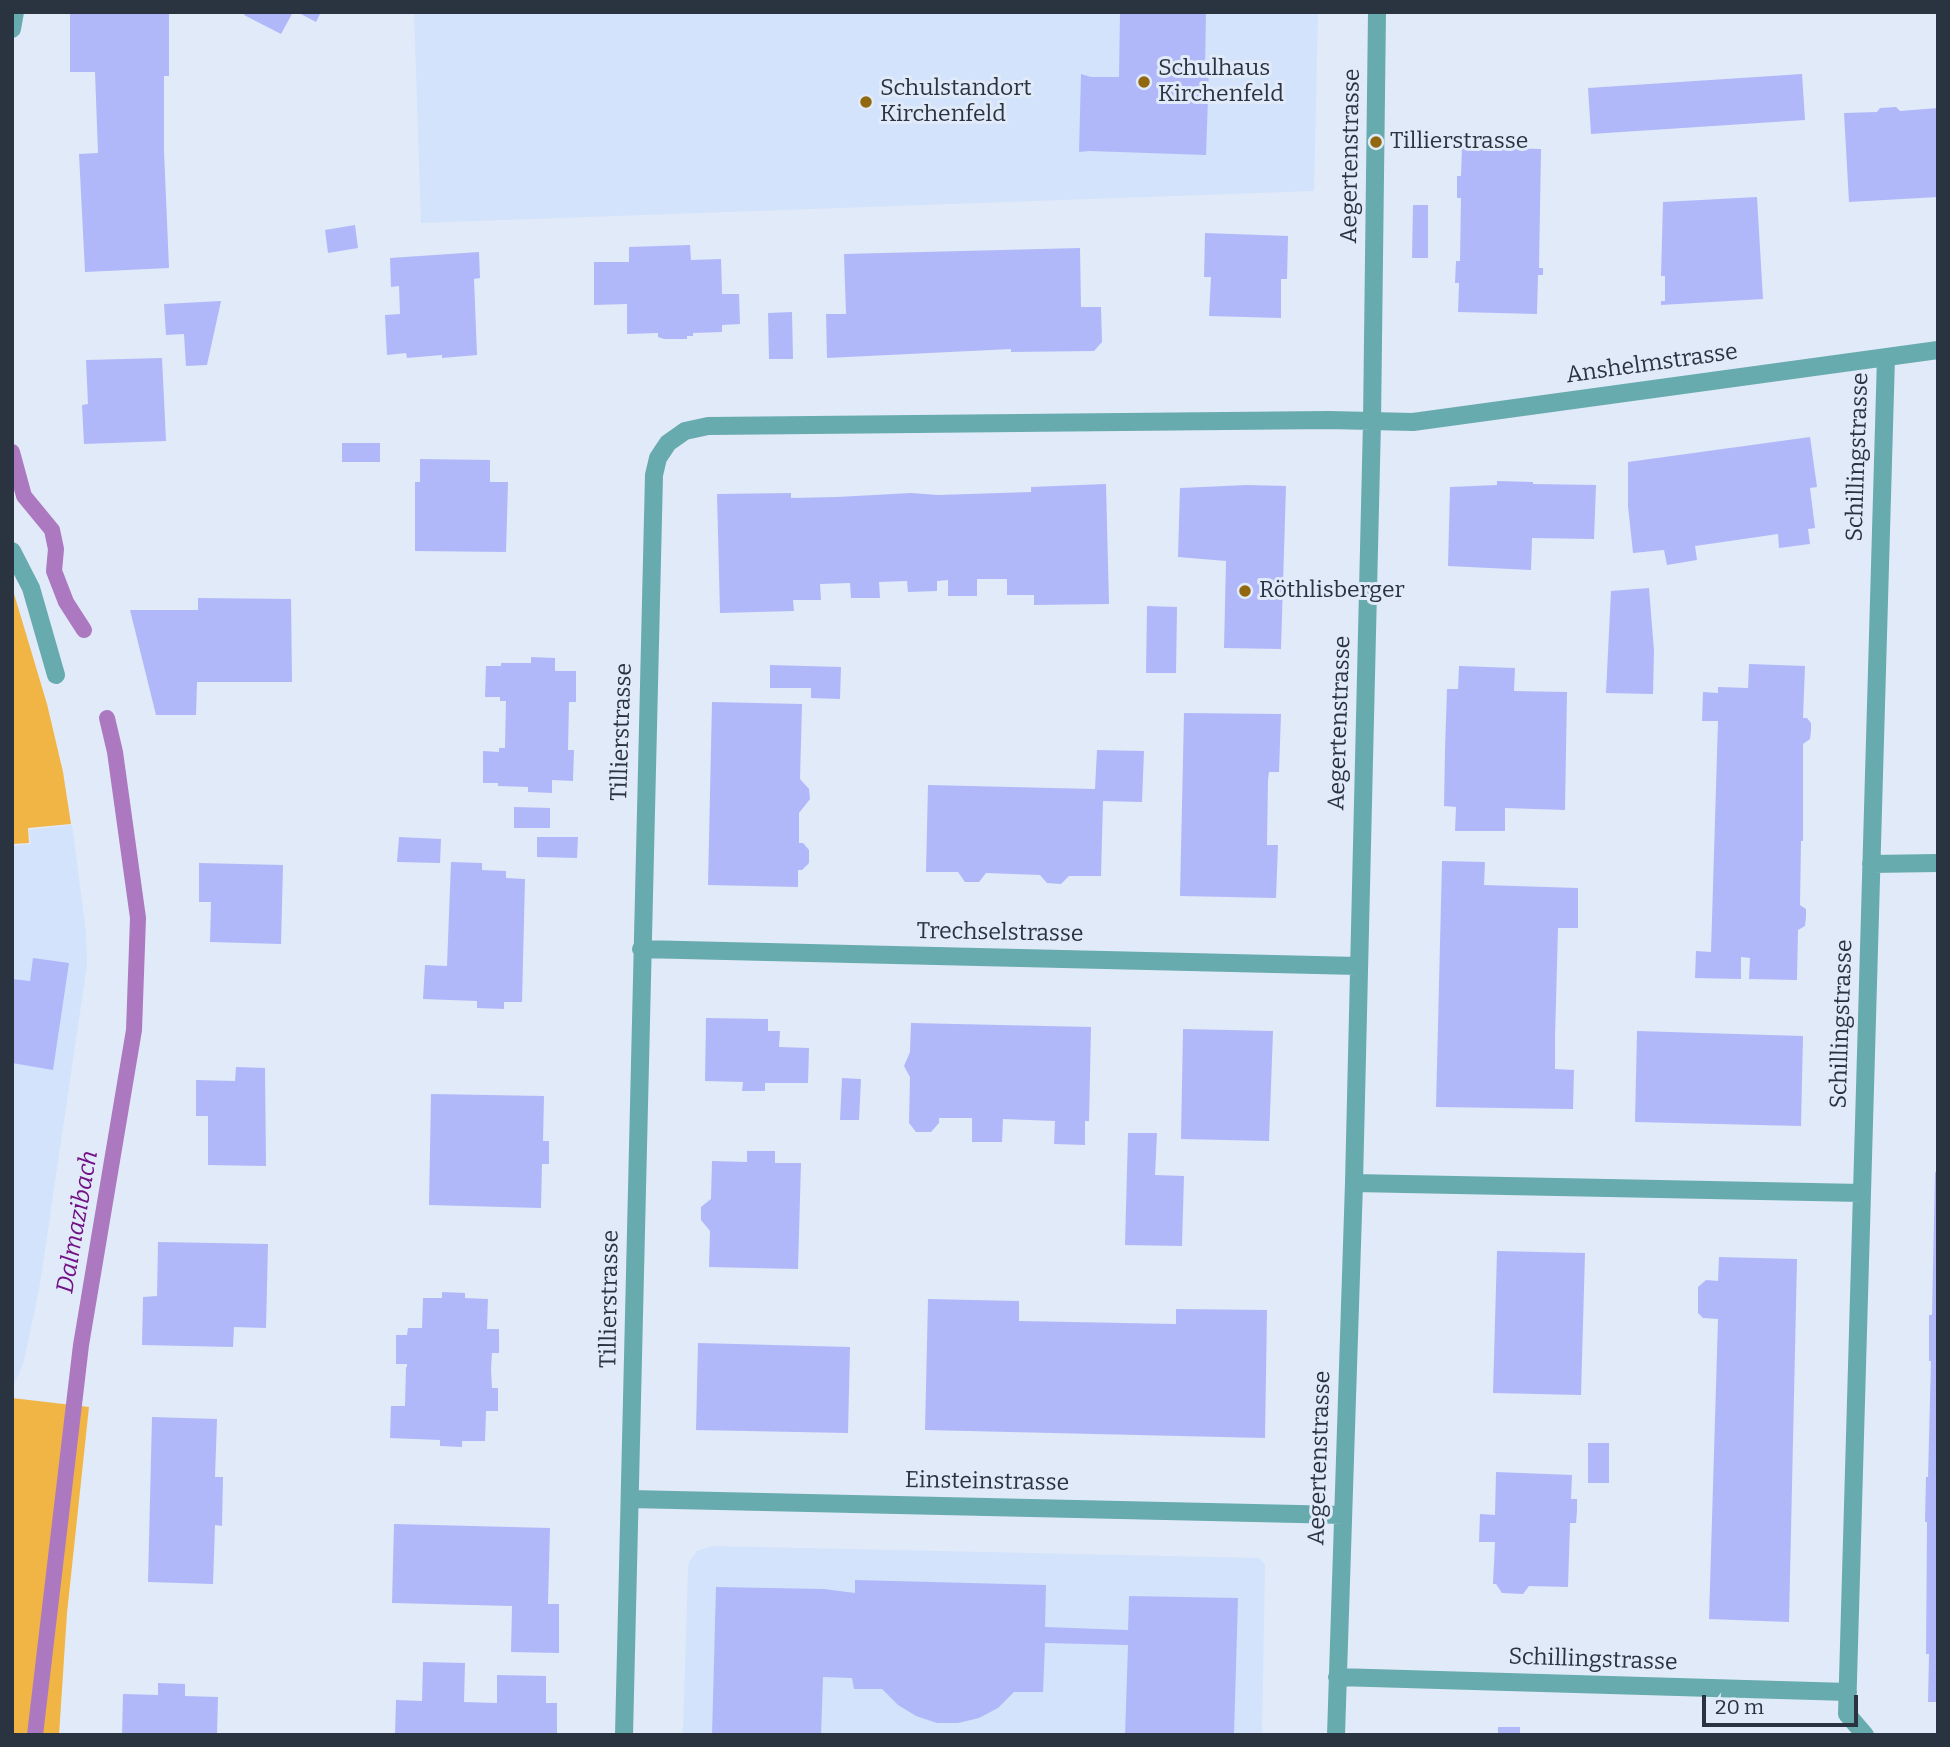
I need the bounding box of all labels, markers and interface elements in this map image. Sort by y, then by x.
place label: Schulhaus Kirchenfeld [1158,55,1284,109]
street label: Aegertenstrasse [1336,68,1366,244]
marker: Schulhaus Kirchenfeld [1136,74,1152,90]
place label: Schulstandort Kirchenfeld [880,75,1032,129]
marker: Schulstandort Kirchenfeld [858,94,874,110]
place label: Tillierstrasse [1390,128,1528,156]
marker: Tillierstrasse [1368,134,1384,150]
street label: Anshelmstrasse [1565,338,1739,390]
street label: Schillingstrasse [1841,372,1875,542]
place label: Röthlisberger [1259,577,1405,605]
marker: Röthlisberger [1237,583,1253,599]
street label: Aegertenstrasse [1323,635,1357,811]
street label: Tillierstrasse [606,662,638,802]
street label: Trechselstrasse [916,918,1084,948]
street label: Schillingstrasse [1825,939,1859,1109]
water label: Dalmazibach [51,1148,105,1296]
street label: Tillierstrasse [595,1230,625,1368]
street label: Aegertenstrasse [1303,1370,1337,1546]
street label: Einsteinstrasse [905,1467,1069,1497]
street label: Schillingstrasse [1508,1643,1678,1677]
scale bar [1705,1680,1861,1724]
text: 20 m [1715,1694,1764,1720]

